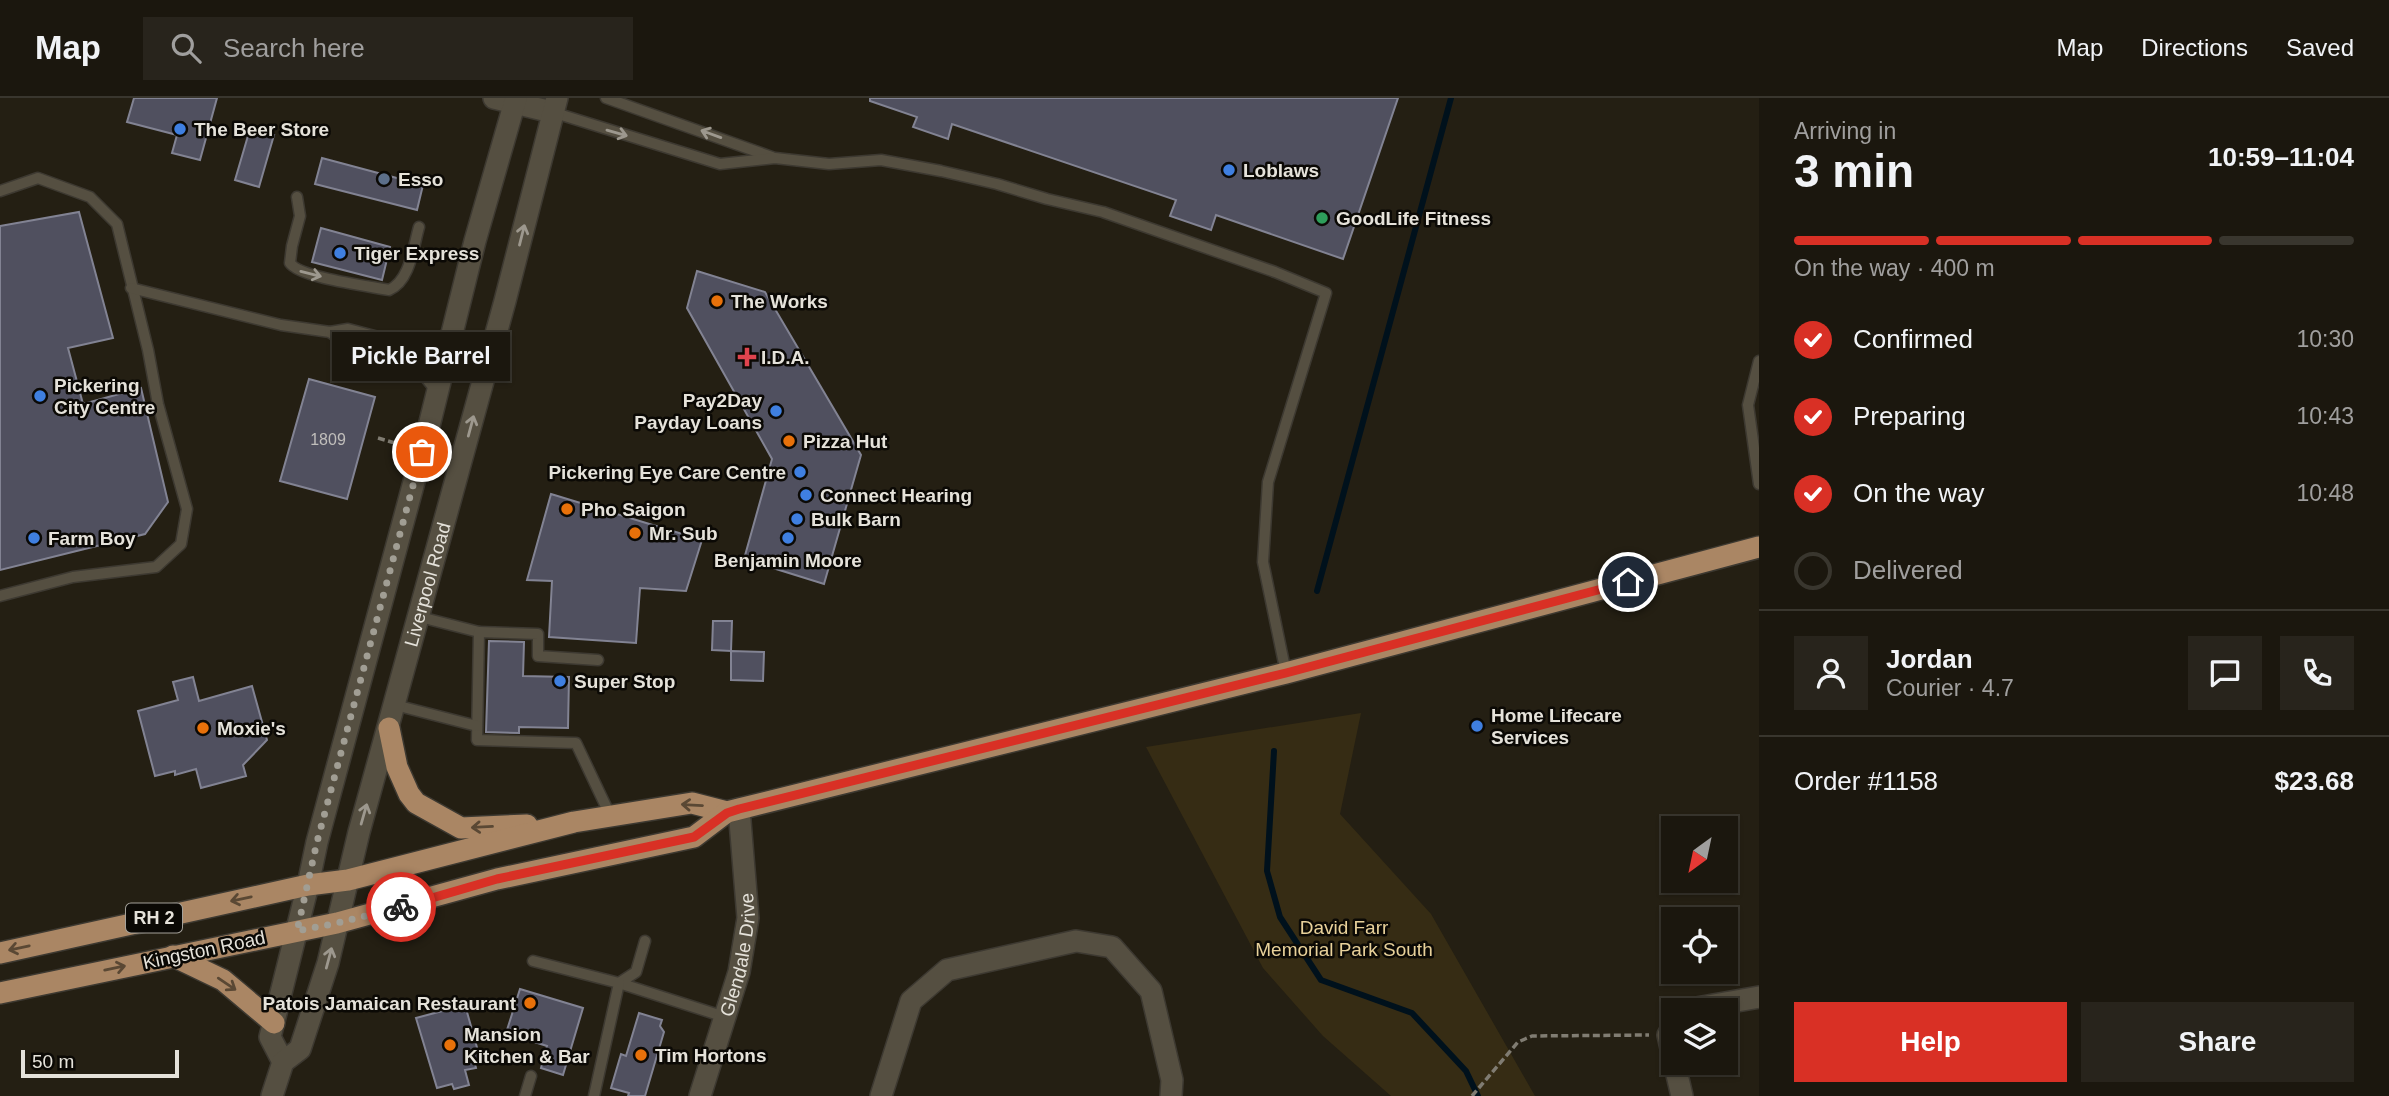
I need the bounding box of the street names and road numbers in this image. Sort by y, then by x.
street label: Liverpool Road [400,520,454,649]
street label: Glendale Drive [715,892,759,1019]
road number: RH 2 [126,904,182,932]
street label: Kingston Road [141,927,267,973]

